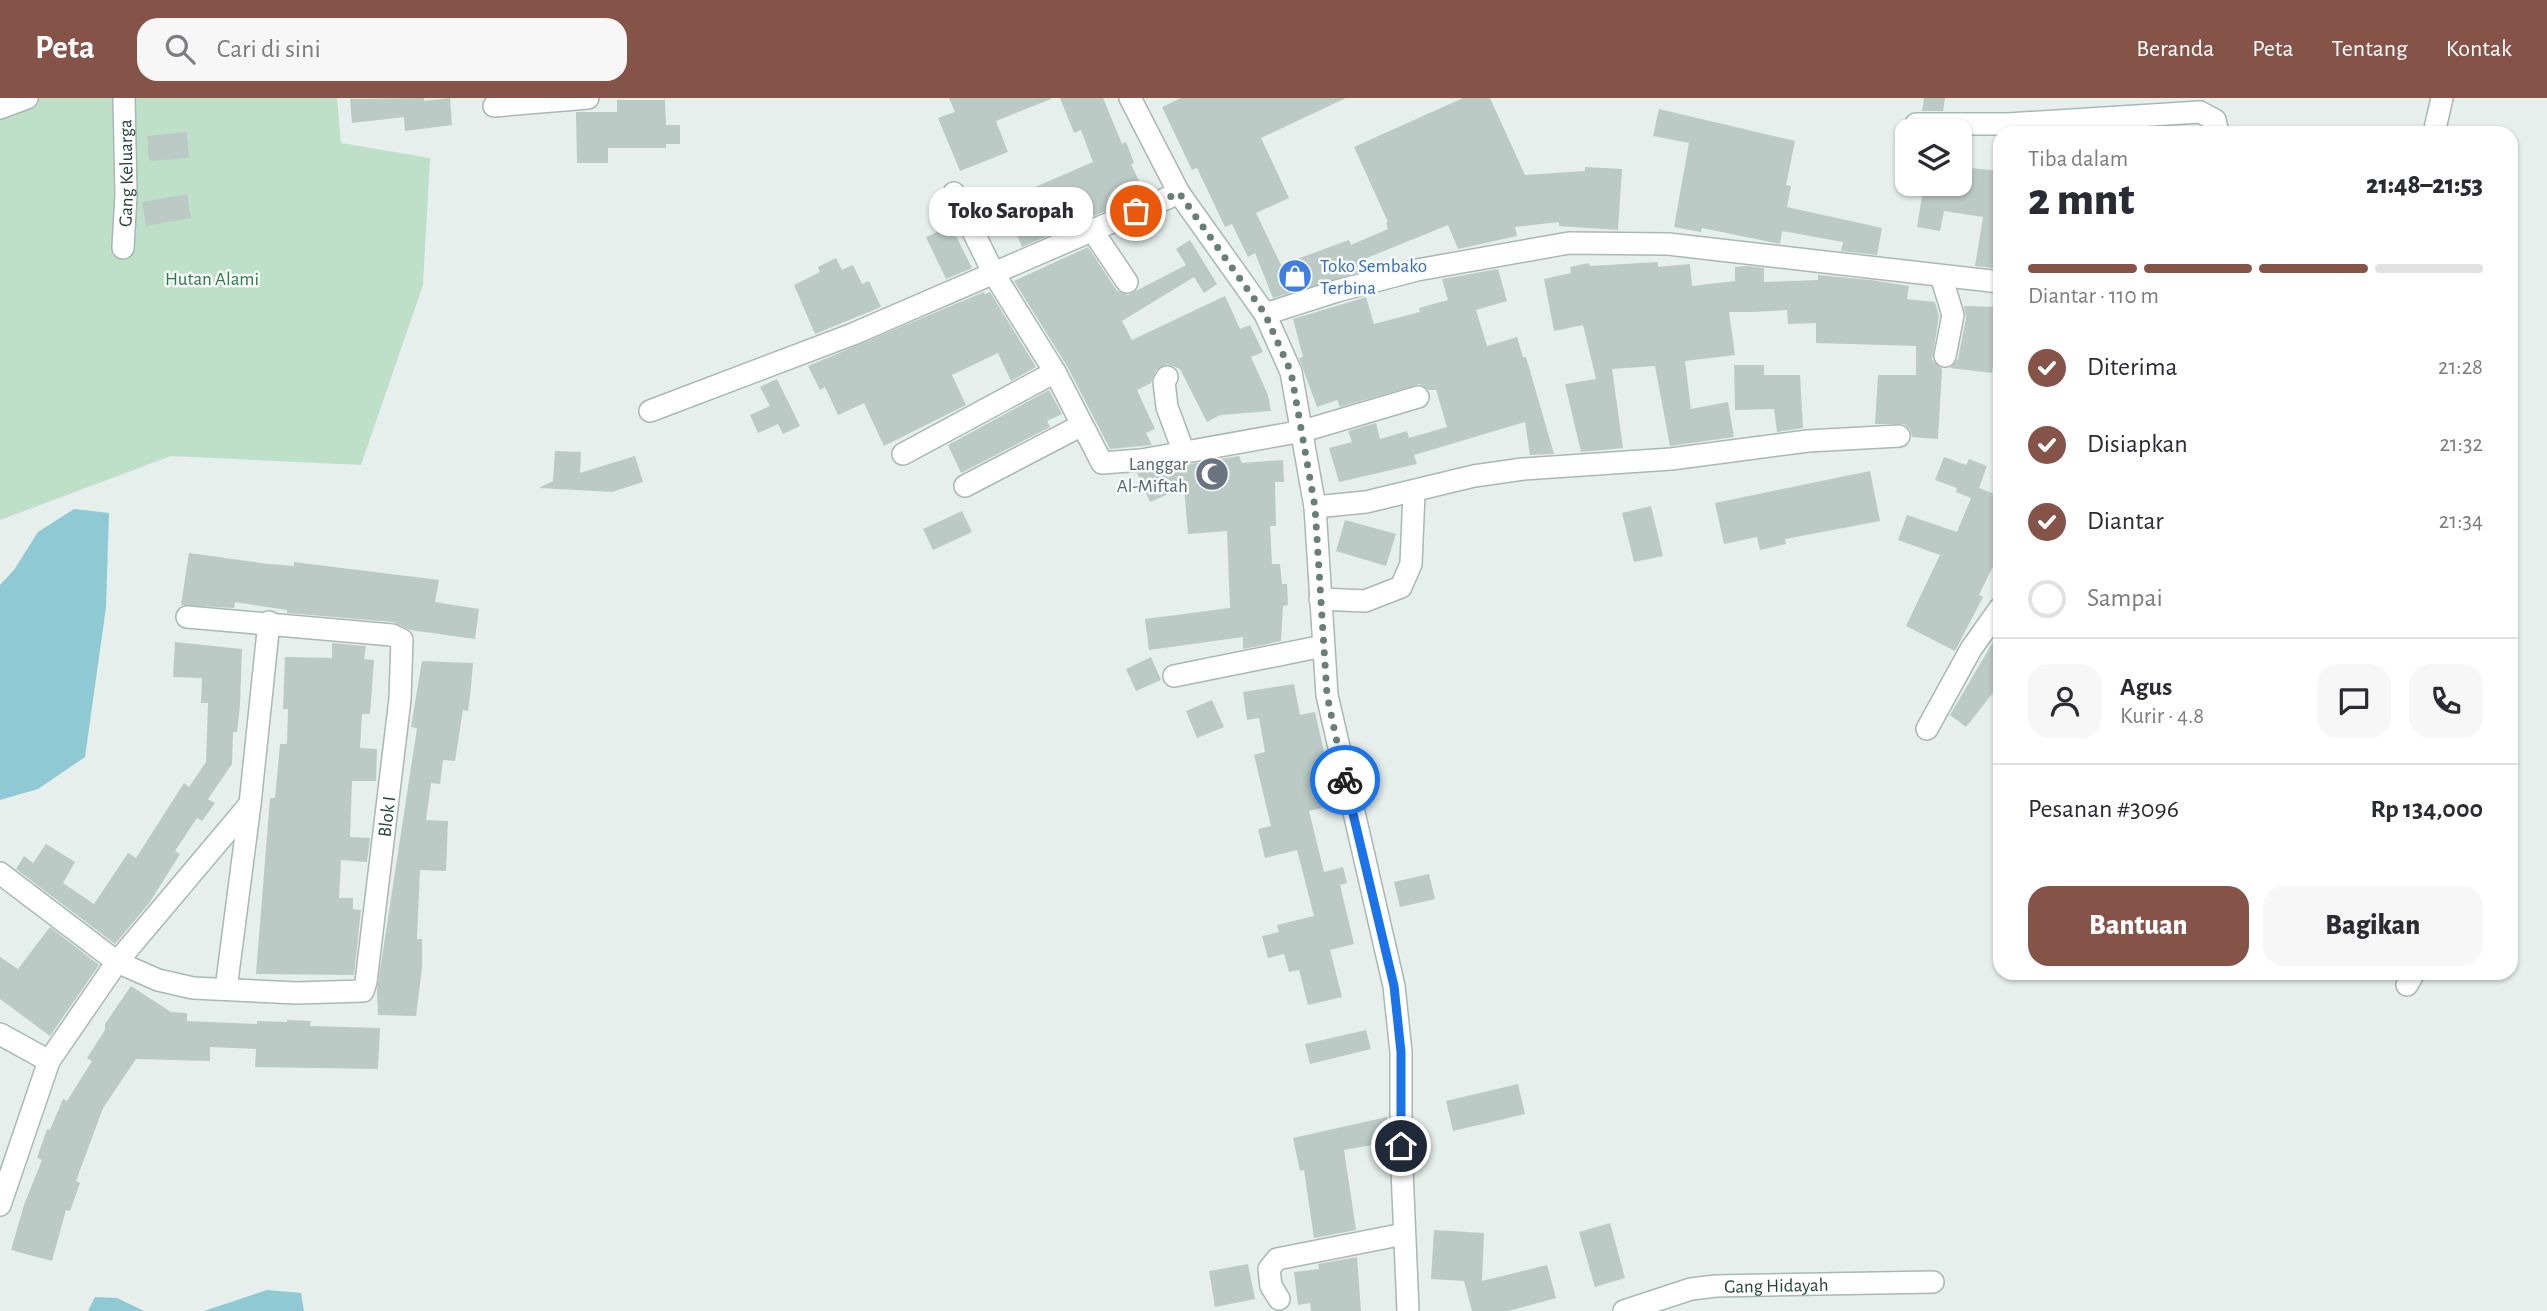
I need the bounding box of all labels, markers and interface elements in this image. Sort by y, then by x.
search box [137,18,627,81]
icon: search [161,30,199,68]
text: Peta [35,32,95,65]
text: Cari di sini [217,36,321,62]
text: Beranda [2136,37,2214,61]
text: Peta [2252,37,2294,61]
text: Tentang [2332,37,2408,61]
text: Kontak [2446,37,2512,61]
street label: Gang Keluarga [116,119,137,228]
map controls [1895,119,1972,196]
button: layers [1895,119,1972,196]
text: Tiba dalam [2028,148,2128,171]
text: 21:48–21:53 [2366,172,2483,198]
text: 2 mnt [2028,177,2134,223]
pin [1106,181,1166,241]
callout: Toko Saropah [930,186,1094,236]
icon: bag [1117,192,1155,230]
text: Toko Saropah [948,200,1074,223]
shop icon: Toko Sembako Terbina [1276,257,1314,295]
place label: Toko Sembako Terbina [1320,257,1427,298]
park label: Hutan Alami [165,270,259,289]
text: Diantar · 110 m [2028,285,2159,308]
icon: check [2028,349,2066,387]
text: Diterima [2087,354,2178,380]
text: 21:28 [2438,356,2483,379]
icon: check [2028,426,2066,464]
text: Disiapkan [2087,431,2188,457]
text: 21:32 [2439,433,2483,456]
place label: Langgar Al-Miftah [1117,455,1188,496]
mosque icon: Langgar Al-Miftah [1193,455,1231,493]
icon: check [2028,503,2066,541]
text: Diantar [2087,508,2164,534]
text: 21:34 [2439,510,2483,533]
text: Sampai [2087,585,2163,611]
button: person [2028,664,2102,738]
button: chat [2317,664,2391,738]
button: phone [2409,664,2483,738]
text: Agus [2120,674,2172,700]
text: Kurir · 4.8 [2120,705,2204,728]
courier [1310,745,1380,815]
icon: bike [1326,761,1364,799]
street label: Blok I [375,795,399,838]
text: Pesanan #3096 [2028,796,2179,822]
text: Rp 134,000 [2371,796,2483,822]
button: Bantuan [2028,886,2249,966]
button: Bagikan [2263,886,2483,966]
pin [1371,1116,1431,1176]
icon: home [1382,1127,1420,1165]
street label: Gang Hidayah [1724,1276,1829,1297]

